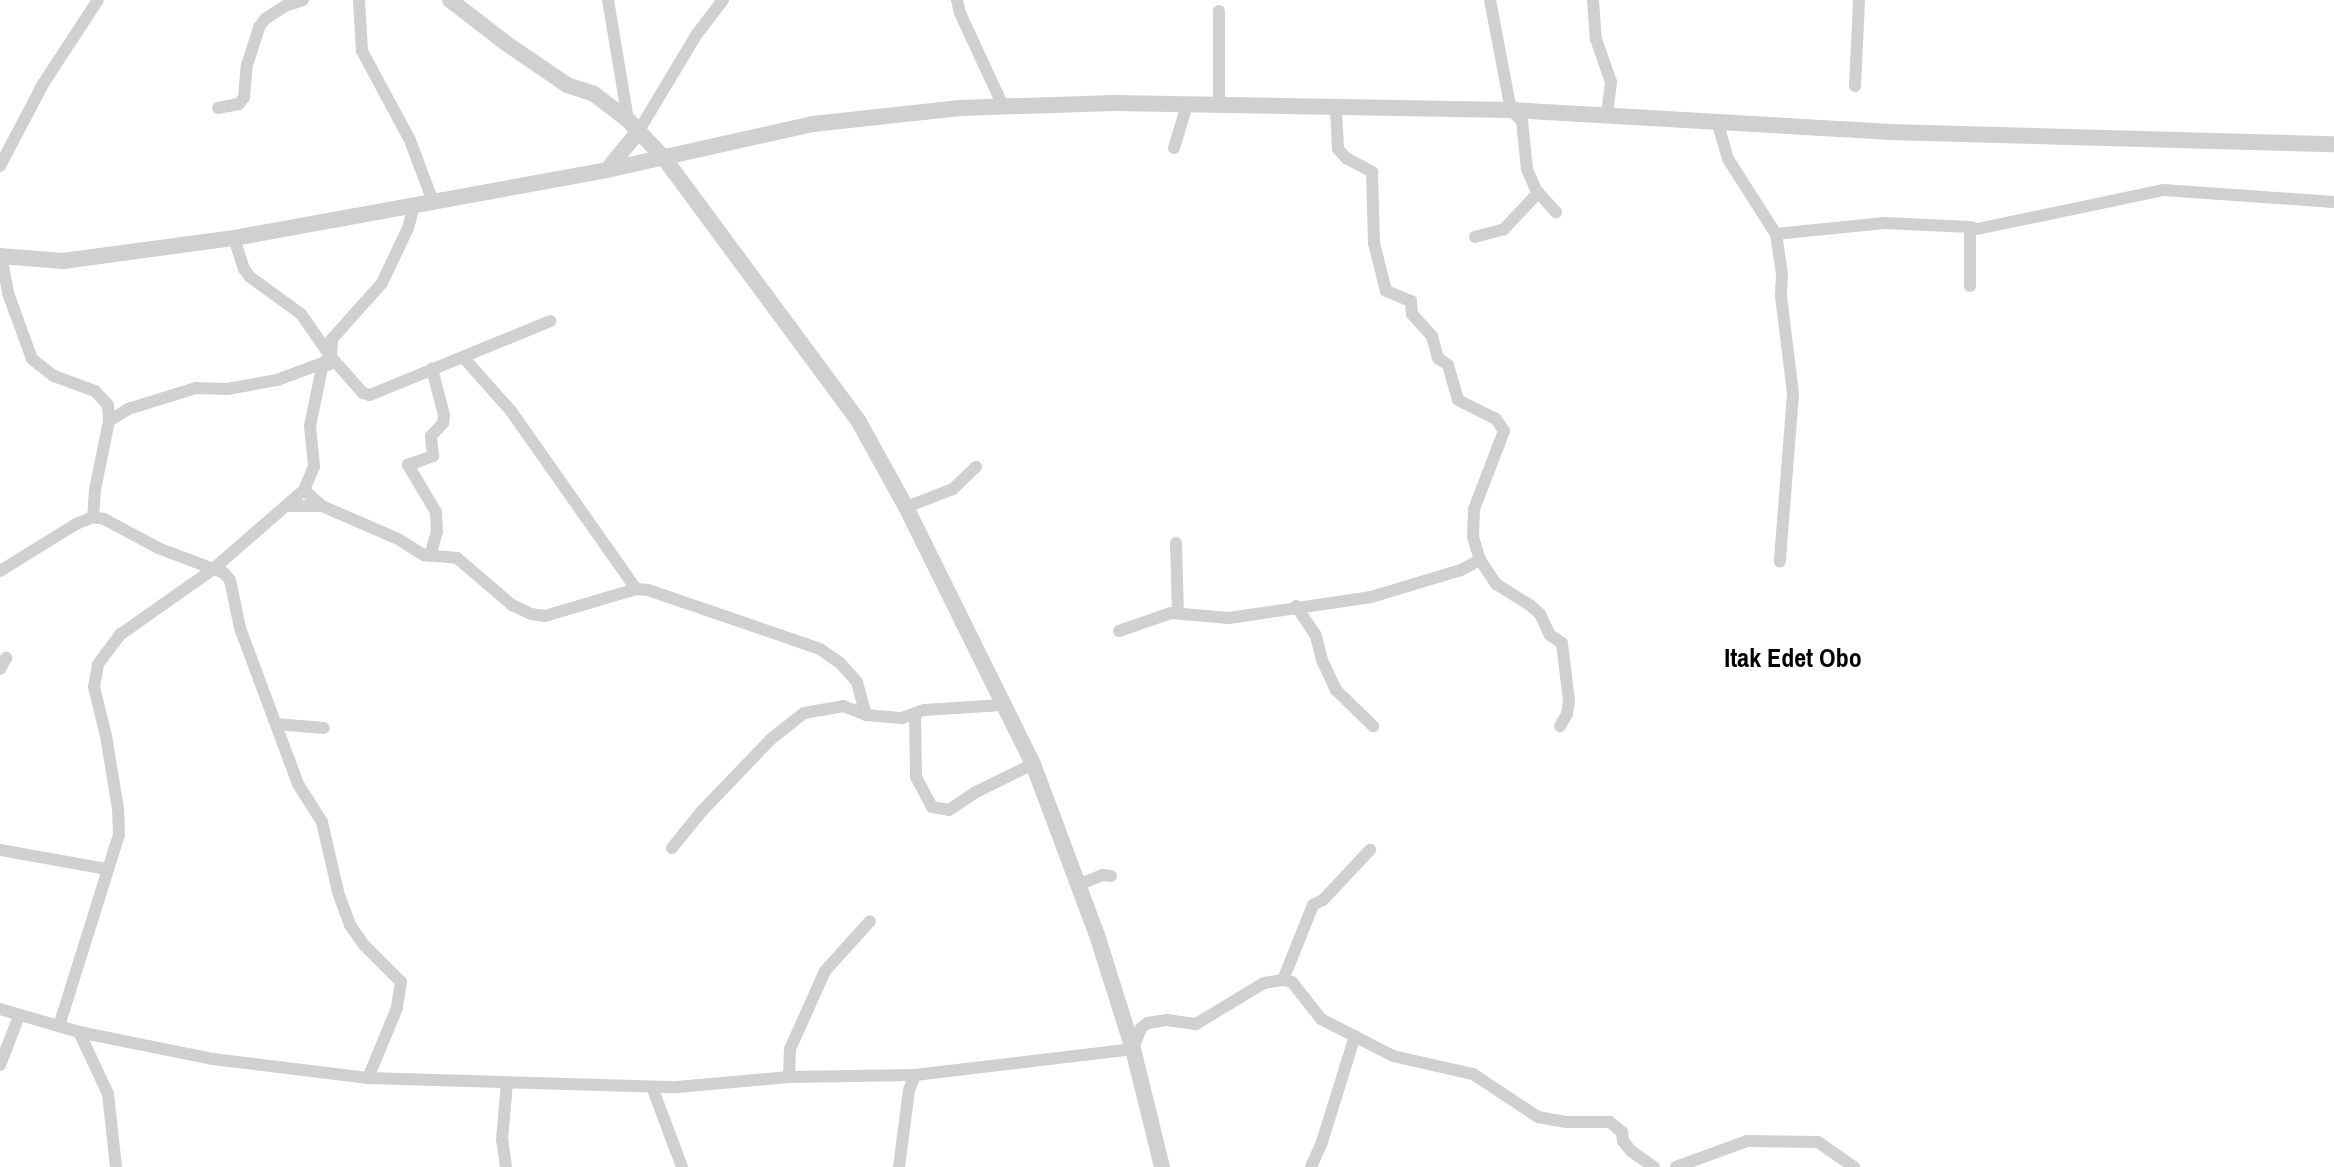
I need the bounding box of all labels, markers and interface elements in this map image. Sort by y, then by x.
district label: Itak Edet Obo [1724,642,1862,674]

